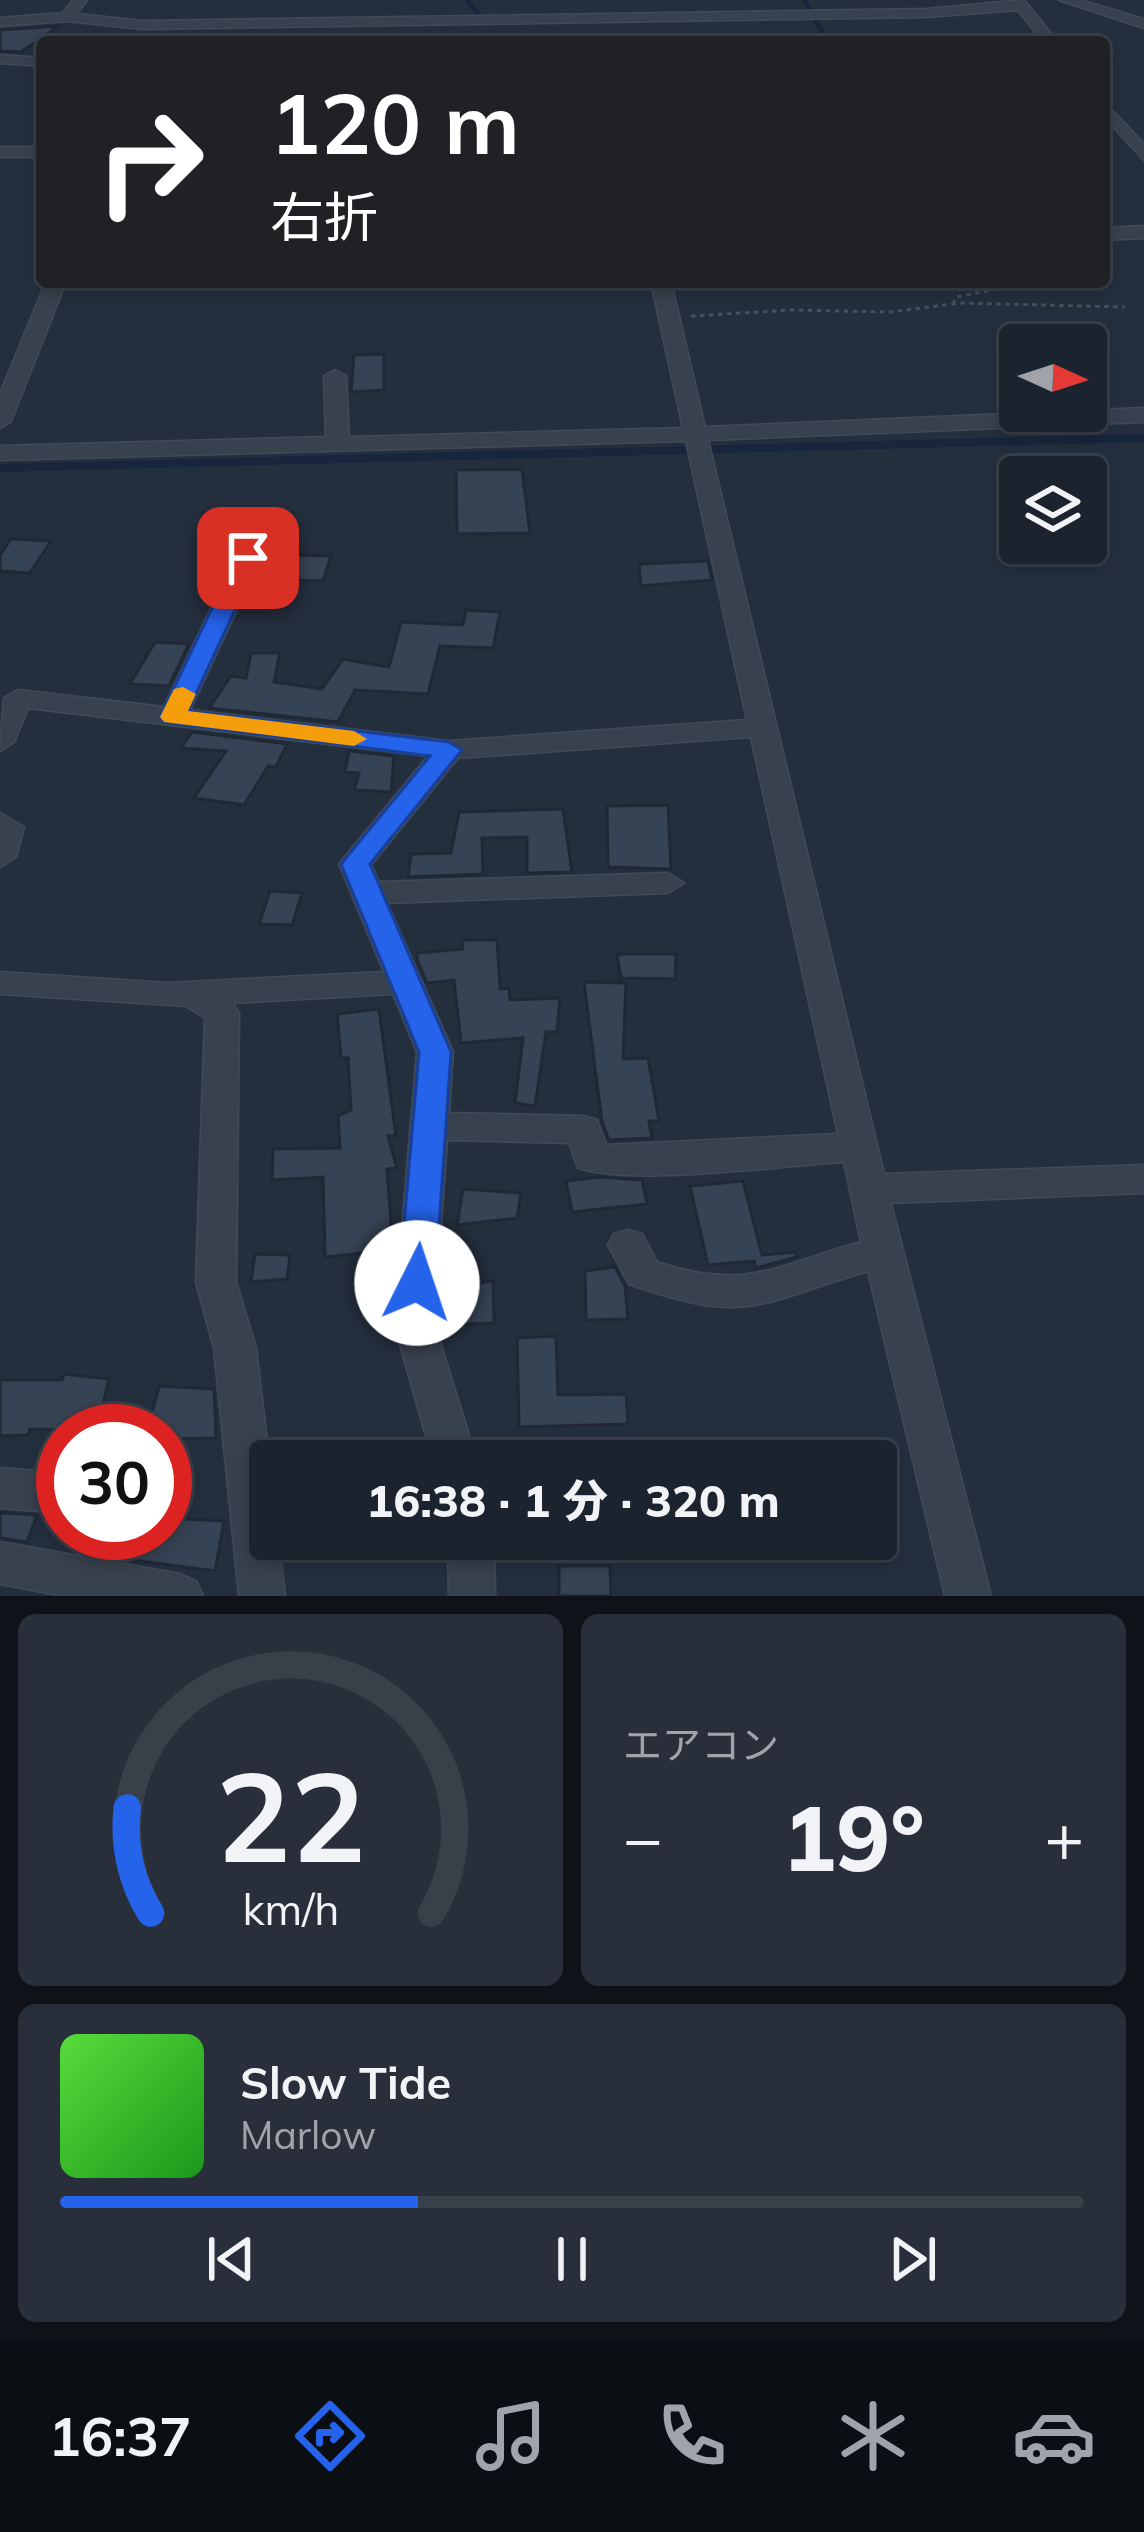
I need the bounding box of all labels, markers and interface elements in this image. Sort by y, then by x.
text: 120 m [270,70,520,175]
icon: right [72,84,228,240]
text: 右折 [270,183,378,251]
north arrow [999,324,1107,432]
map controls [999,324,1107,564]
button: layers [999,456,1107,564]
pin [197,507,299,609]
icon: arrive [215,525,281,591]
position arrow [354,1220,480,1346]
speed limit sign: 30 [36,1404,192,1560]
text: 16:38 · 1 分 · 320 m [366,1472,780,1528]
text: エアコン [623,1720,779,1769]
text: 22 [216,1737,365,1893]
text: 19° [782,1781,925,1894]
text: − [623,1796,663,1879]
text: + [1044,1796,1084,1879]
text: km/h [242,1882,339,1936]
text: Slow Tide [240,2054,451,2110]
text: Marlow [240,2110,376,2159]
icon: previous [198,2226,264,2292]
icon: pause [539,2226,605,2292]
icon: next [880,2226,946,2292]
icon: directions [288,2394,372,2478]
icon: music [469,2394,553,2478]
icon: phone [650,2394,734,2478]
icon: climate [831,2394,915,2478]
icon: car [1012,2394,1096,2478]
text: 16:37 [48,2402,191,2470]

